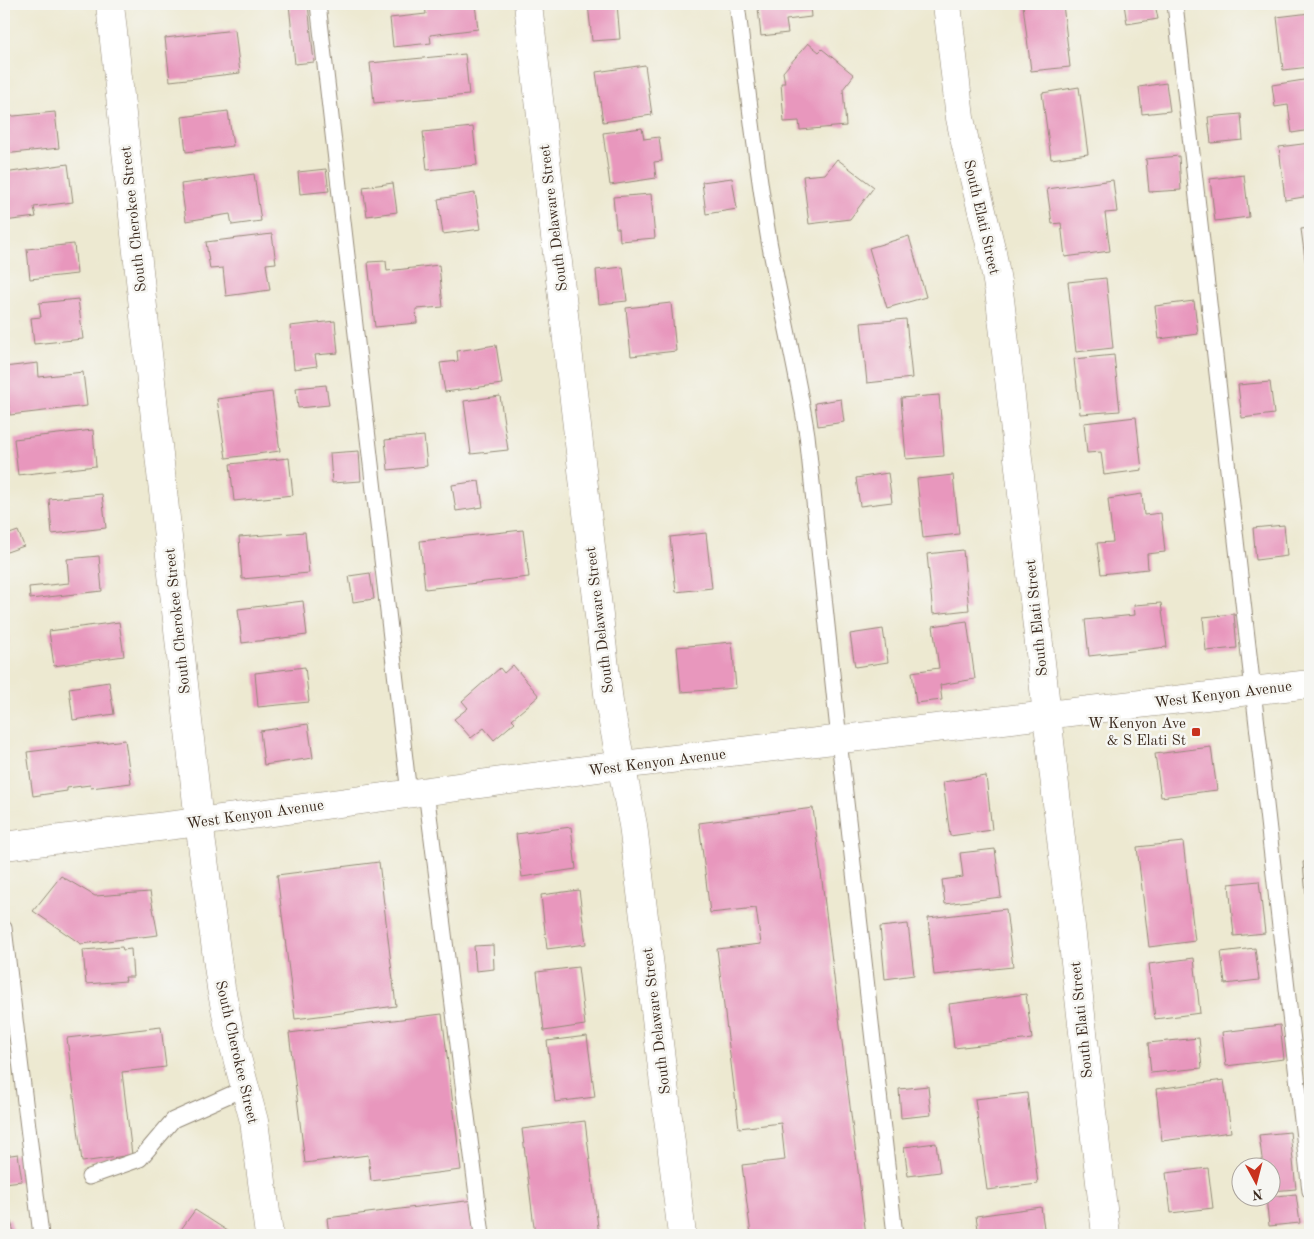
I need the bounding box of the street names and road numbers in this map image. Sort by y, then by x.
street label: South Delaware Street [538,144,571,292]
street label: South Cherokee Street [119,145,150,293]
street label: South Elati Street [960,158,1001,276]
street label: South Delaware Street [584,546,617,694]
street label: South Cherokee Street [163,547,194,695]
street label: South Elati Street [1024,559,1051,677]
street label: West Kenyon Avenue [1154,680,1293,711]
street label: West Kenyon Avenue [588,748,727,779]
street label: West Kenyon Avenue [186,798,325,833]
street label: South Delaware Street [641,947,674,1095]
street label: South Elati Street [1069,961,1096,1079]
street label: South Cherokee Street [212,979,259,1125]

